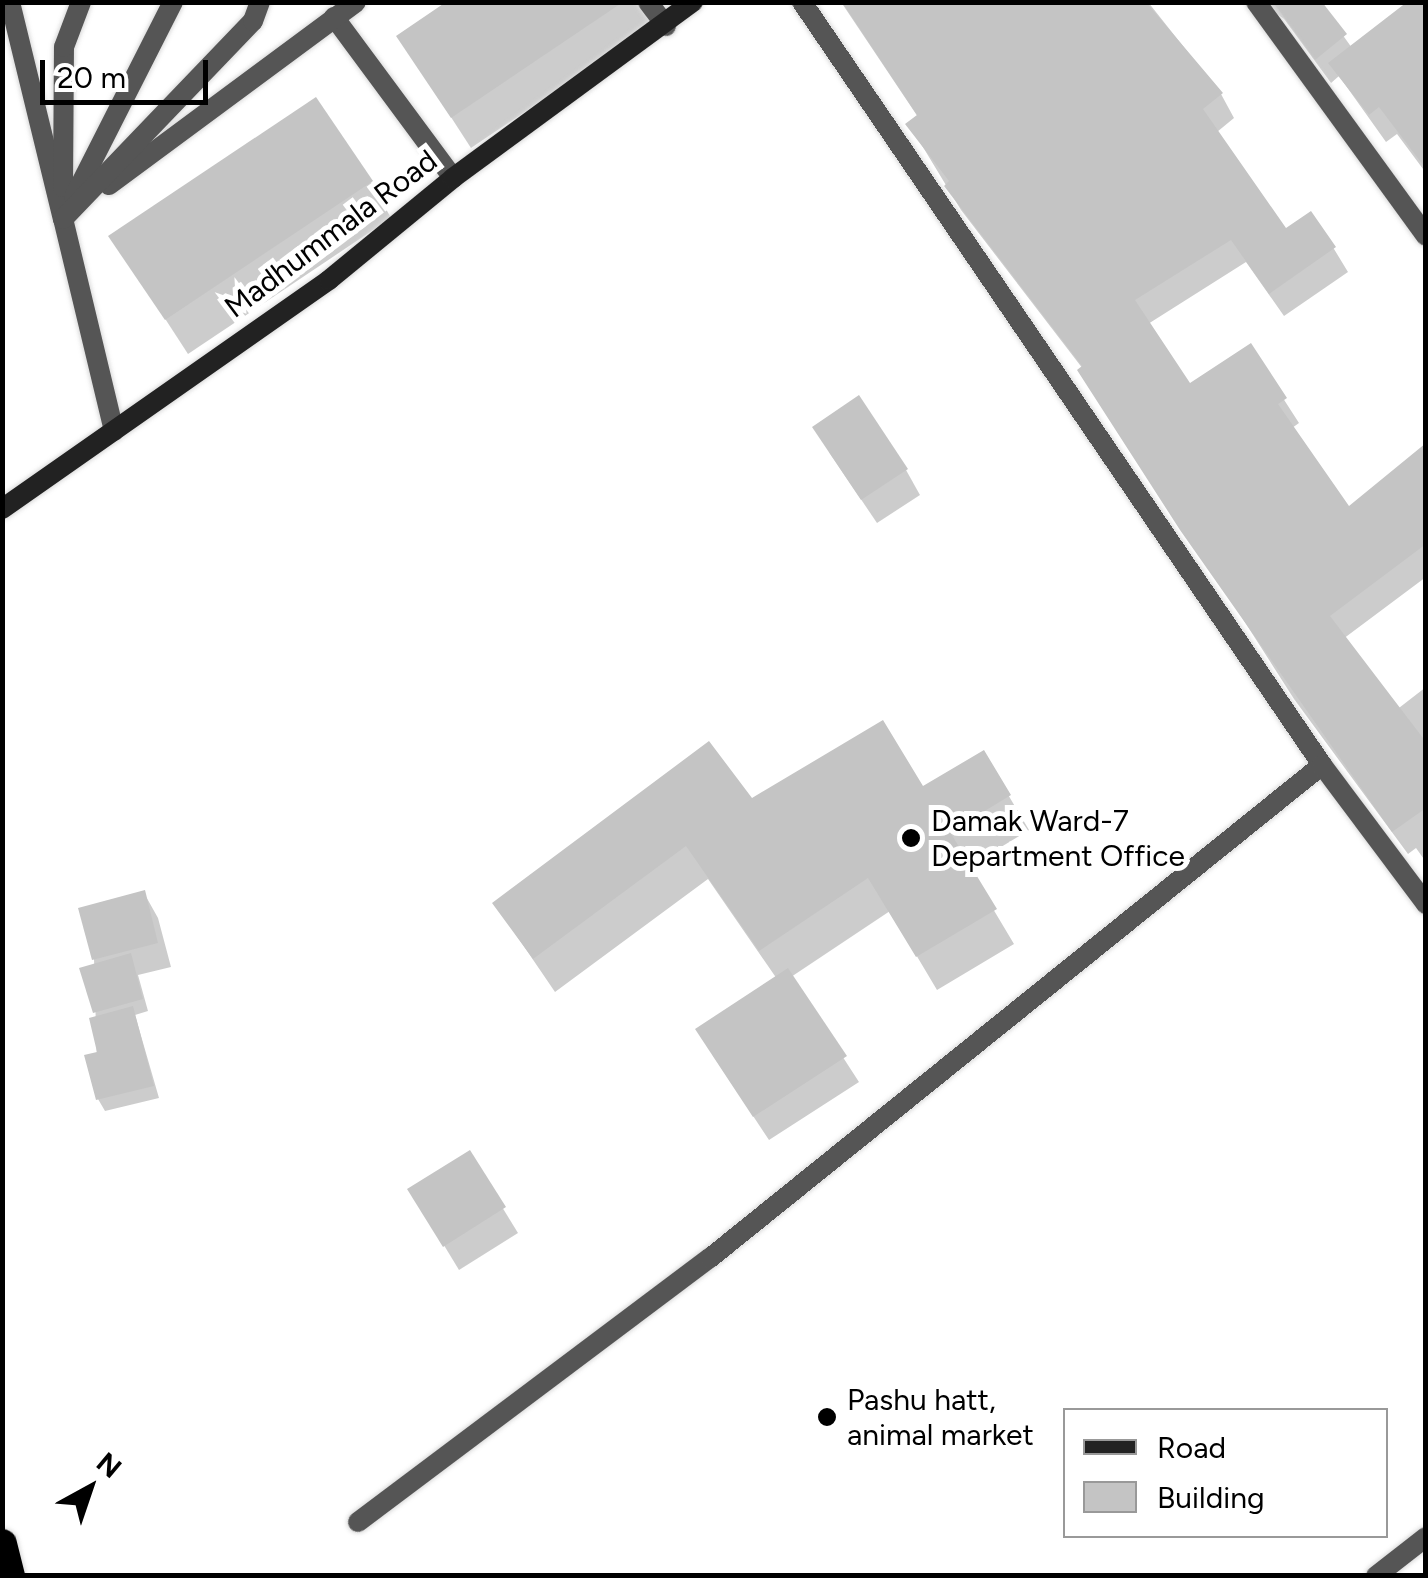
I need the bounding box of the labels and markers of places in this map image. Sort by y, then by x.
place label: Damak Ward-7 Department Office [931,803,1185,874]
marker: Damak Ward-7 Department Office [900,827,922,849]
place label: Pashu hatt, animal market [847,1382,1034,1452]
marker: Pashu hatt, animal market [816,1406,838,1428]

